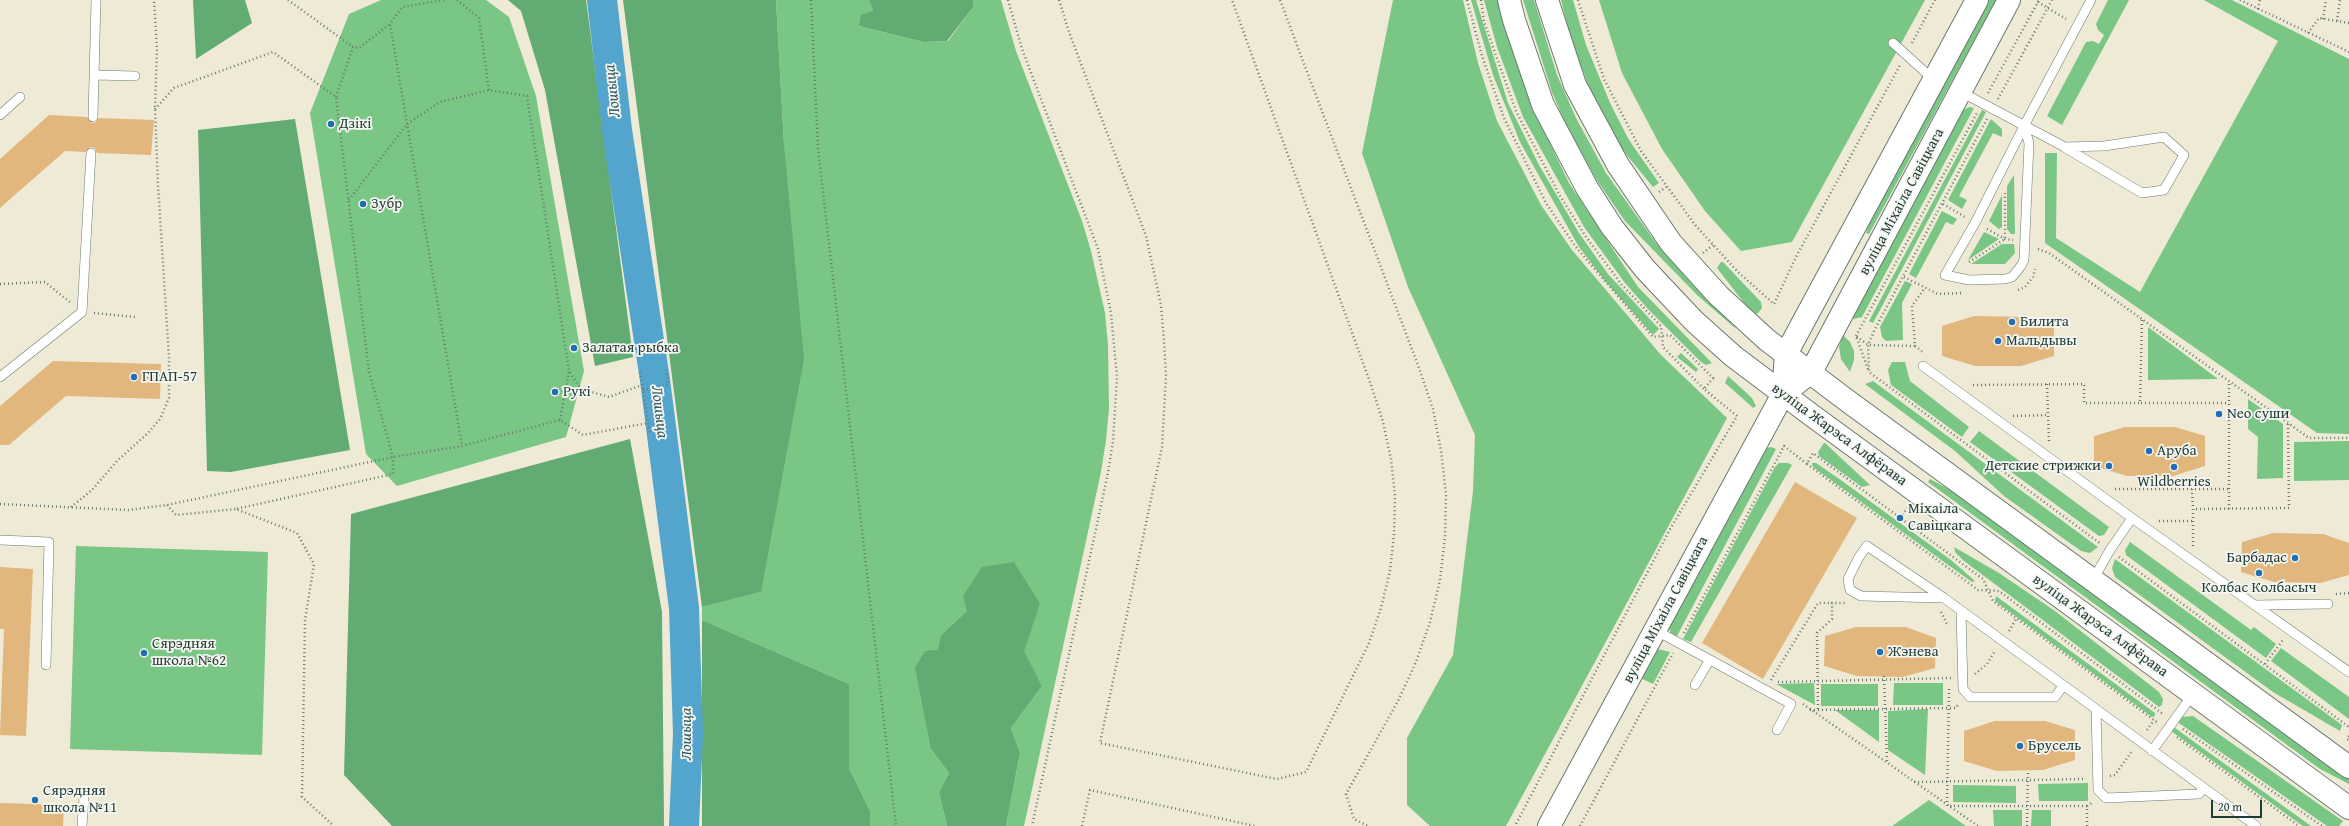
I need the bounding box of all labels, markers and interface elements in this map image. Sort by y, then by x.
water label: Лошыца [601,64,625,118]
place label: Дзікі [339,115,371,133]
marker: Дзікі [326,119,336,129]
street label: вуліца Міхаіла Савіцкага [1856,125,1948,279]
place label: Зубр [371,195,402,213]
marker: Зубр [358,199,368,209]
place label: Билита [2020,313,2069,331]
marker: Билита [2007,317,2017,327]
place label: Мальдывы [2006,332,2077,350]
marker: Мальдывы [1993,336,2003,346]
place label: Залатая рыбка [582,339,679,357]
marker: Залатая рыбка [569,343,579,353]
place label: ГПАП-57 [142,368,197,386]
marker: ГПАП-57 [129,372,139,382]
street label: вуліца Жарэса Алфёрава [1768,380,1910,490]
place label: Рукі [563,383,591,401]
water label: Лошыца [646,385,672,439]
marker: Рукі [550,387,560,397]
place label: Neo суши [2227,405,2289,423]
marker: Neo суши [2214,409,2224,419]
place label: Аруба [2157,442,2197,460]
marker: Аруба [2144,446,2154,456]
place label: Детские стрижки [1985,457,2101,475]
marker: Детские стрижки [2104,461,2114,471]
marker: Wildberries [2169,462,2179,472]
place label: Wildberries [2137,473,2211,491]
place label: Міхаіла Савіцкага [1908,500,1972,535]
marker: Міхаіла Савіцкага [1895,513,1905,523]
street label: вуліца Міхаіла Савіцкага [1620,533,1712,687]
place label: Барбадас [2226,549,2287,567]
marker: Барбадас [2290,553,2300,563]
marker: Колбас Колбасыч [2254,568,2264,578]
street label: вуліца Жарэса Алфёрава [2029,571,2171,681]
place label: Колбас Колбасыч [2201,579,2317,597]
place label: Сярэдняя школа №62 [152,635,226,670]
place label: Жэнева [1888,643,1939,661]
marker: Жэнева [1875,647,1885,657]
marker: Сярэдняя школа №62 [139,648,149,658]
water label: Лошыца [677,708,697,760]
place label: Брусель [2028,737,2081,755]
marker: Брусель [2015,741,2025,751]
place label: Сярэдняя школа №11 [43,782,117,817]
scale bar [2213,792,2264,818]
marker: Сярэдняя школа №11 [30,795,40,805]
text: 20 m [2218,798,2242,815]

